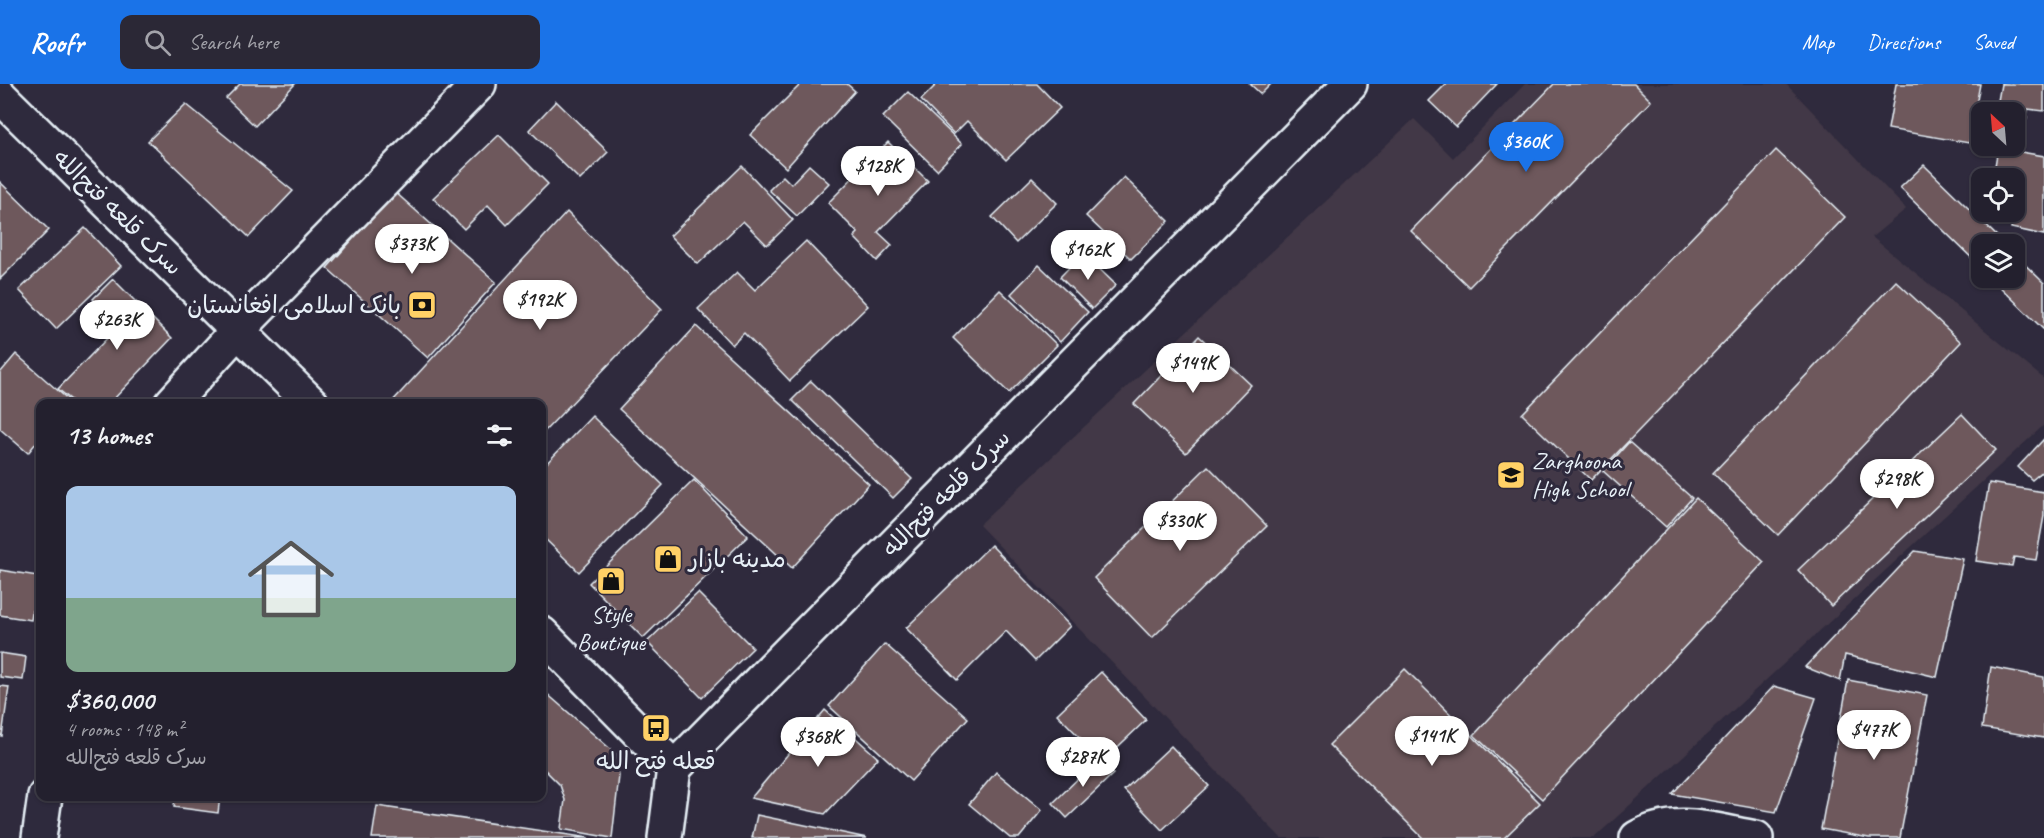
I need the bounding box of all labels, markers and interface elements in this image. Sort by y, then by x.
search box [120,15,540,69]
text: Roofr [30,25,84,60]
icon: search [141,26,174,59]
text: Search here [189,28,278,56]
text: Map [1802,29,1834,55]
text: Directions [1867,29,1940,55]
text: Saved [1973,29,2014,55]
north arrow [1971,102,2025,156]
map controls [1971,102,2025,288]
pin: $360K [1484,122,1568,173]
text: $360K [1503,129,1549,154]
street label: سرک قلعه فتح‌الله [46,143,189,282]
pin: $128K [836,146,920,197]
text: $128K [855,153,901,178]
button: locate [1971,168,2025,222]
pin: $373K [370,224,454,275]
pin: $162K [1046,230,1130,281]
text: $373K [389,231,435,256]
button: layers [1971,234,2025,288]
text: $162K [1065,237,1111,262]
pin: $192K [498,280,582,331]
text: $192K [517,287,563,312]
bank icon: بانک اسلامی افغانستان [406,289,438,321]
place label: بانک اسلامی افغانستان [187,290,401,320]
pin: $263K [75,300,159,351]
text: $263K [94,307,140,332]
pin: $149K [1151,343,1235,394]
text: $149K [1170,350,1216,375]
text: 13 homes [66,419,151,452]
icon: filters [483,419,516,452]
street label: سرک قلعه فتح‌الله [876,423,1017,564]
place label: Zarghoona High School [1532,446,1632,504]
school or university icon: Zarghoona High School [1495,459,1527,491]
pin: $298K [1855,459,1939,510]
text: $298K [1874,466,1920,491]
pin: $330K [1138,501,1222,552]
text: $330K [1157,508,1203,533]
icon: home [237,525,345,633]
shop icon: مدینه بازار [652,543,684,575]
place label: مدینه بازار [687,544,786,574]
shop icon: Style Boutique [595,565,627,597]
place label: Style Boutique [577,599,647,657]
text: $360,000 [66,684,154,717]
pin: $477K [1832,710,1916,761]
bus stop icon: قعله فتح الله [640,712,672,744]
pin: $141K [1390,716,1474,767]
text: 4 rooms · 148 m² [66,717,183,742]
pin: $368K [776,717,860,768]
text: $477K [1851,717,1897,742]
text: $141K [1409,723,1455,748]
text: $368K [795,724,841,749]
pin: $287K [1041,737,1125,788]
text: $287K [1060,744,1106,769]
text: سرک قلعه فتح‌الله [66,745,207,770]
place label: قعله فتح الله [596,746,716,777]

